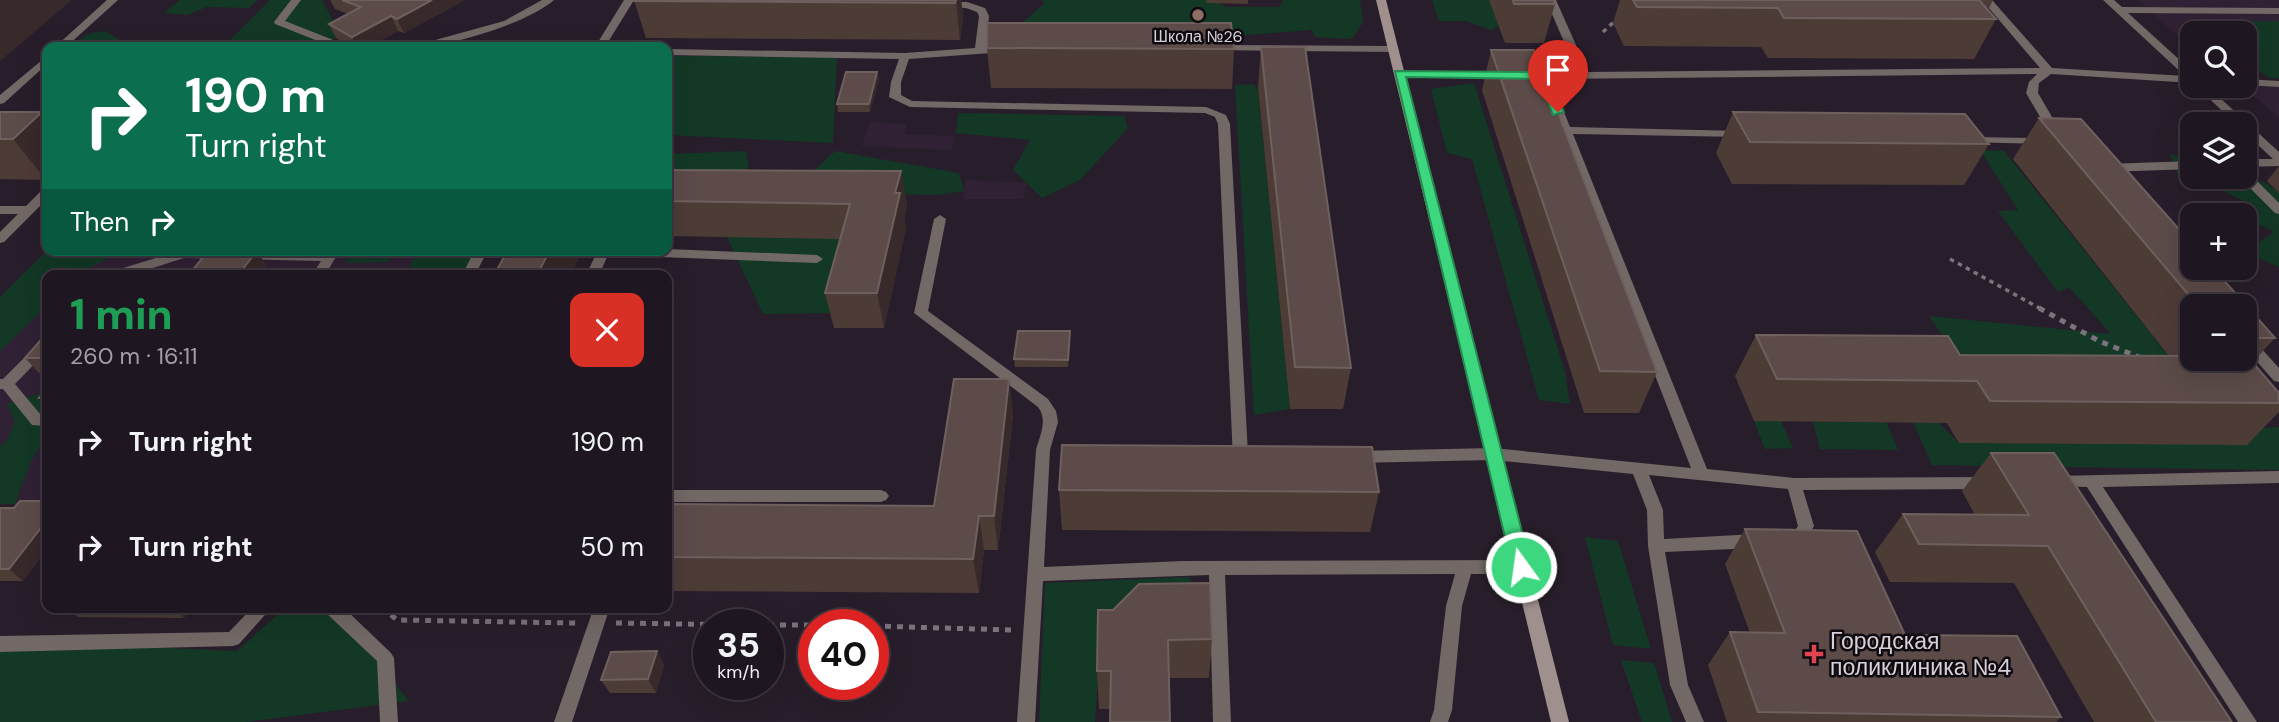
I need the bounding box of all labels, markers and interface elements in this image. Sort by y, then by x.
marker: Школа №26 [1190,7,1206,23]
map controls [2180,21,2257,371]
button: search [2180,21,2257,98]
place label: Школа №26 [1153,26,1243,47]
pin [1528,40,1588,112]
icon: arrive [1539,51,1577,89]
text: 190 m [185,63,326,127]
icon: right [70,70,161,161]
button: layers [2180,112,2257,189]
text: Turn right [185,125,327,167]
icon: right [143,203,181,241]
button: + [2180,203,2257,280]
text: Then [70,205,129,239]
text: 1 min [70,287,173,342]
button: close [570,293,644,367]
button: − [2180,294,2257,371]
text: 260 m · 16:11 [70,341,197,371]
icon: right [70,423,108,461]
text: Turn right [129,425,253,459]
text: 190 m [572,425,644,459]
icon: right [70,528,108,566]
text: Turn right [129,530,253,564]
text: 50 m [580,530,644,564]
position arrow [1484,530,1558,604]
speed limit sign: 40 [798,609,889,700]
text: 35 [717,622,760,668]
place label: Городская поликлиника №4 [1830,626,2011,682]
marker: Городская поликлиника №4 [1804,644,1824,664]
text: km/h [717,660,760,684]

